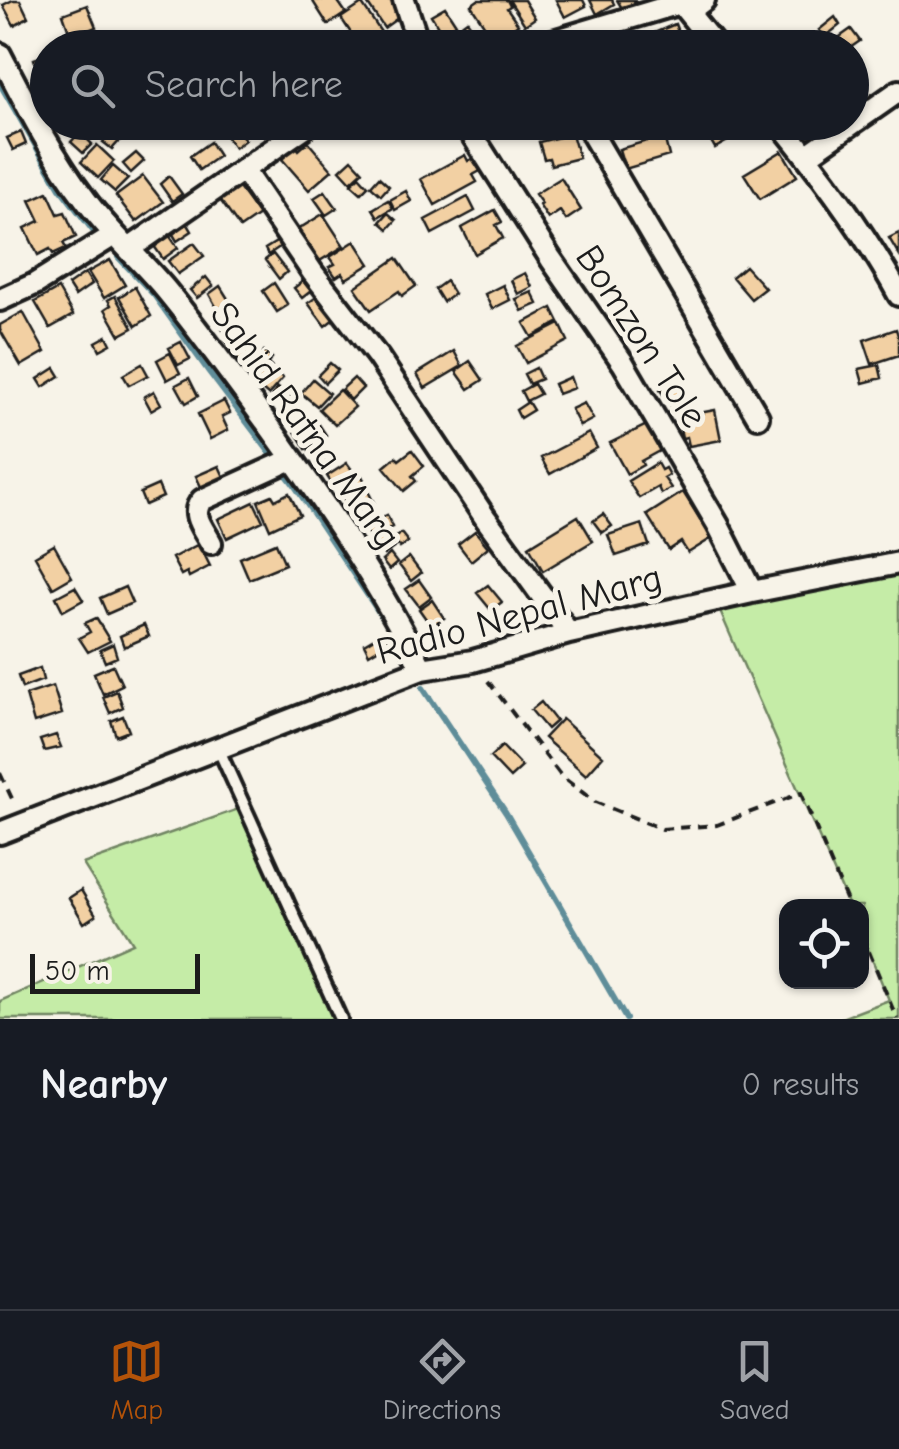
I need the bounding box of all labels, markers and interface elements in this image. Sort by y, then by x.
search box [30,30,869,140]
icon: search [65,58,120,113]
text: Search here [145,63,343,107]
street label: Bomzon Tole [566,237,716,436]
street label: Sahid Ratna Marg [201,294,409,557]
street label: Radio Nepal Marg [372,556,667,674]
map controls [779,899,869,989]
button: locate [779,899,869,989]
scale bar [30,949,200,994]
text: 50 m [45,955,110,987]
text: Nearby [40,1060,167,1109]
text: 0 results [742,1066,859,1103]
tab: Map [109,1334,164,1426]
tab: Directions [383,1334,501,1426]
tab: Saved [720,1334,790,1426]

